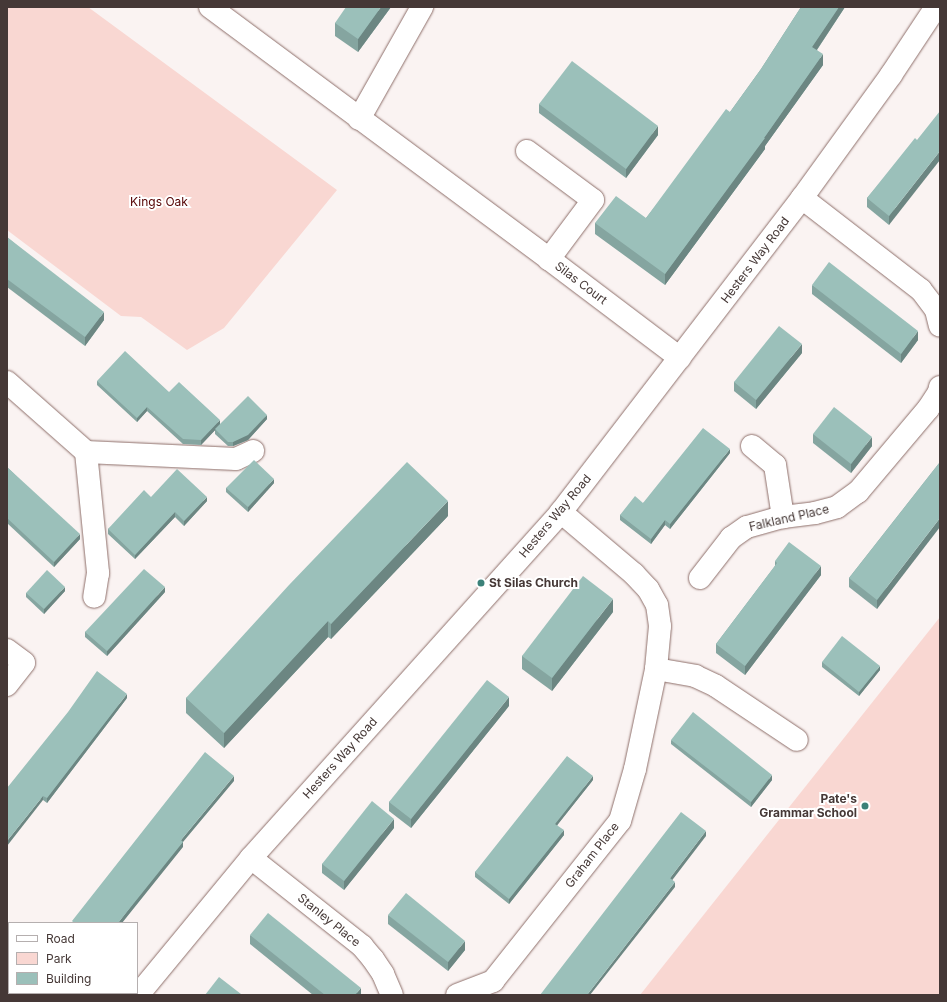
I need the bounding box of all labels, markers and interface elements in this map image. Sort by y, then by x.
park label: Kings Oak [130,195,188,209]
street label: Hesters Way Road [718,214,792,306]
street label: Silas Court [552,259,610,307]
street label: Hesters Way Road [516,471,594,561]
street label: Falkland Place [748,502,830,534]
place label: St Silas Church [489,576,578,590]
marker: St Silas Church [476,578,486,588]
street label: Hesters Way Road [300,714,380,802]
place label: Pate's Grammar School [759,792,857,820]
marker: Pate's Grammar School [860,801,870,811]
street label: Graham Place [562,819,622,891]
street label: Stanley Place [295,890,363,950]
legend [8,922,138,994]
text: Road [46,931,75,946]
text: Park [46,951,72,966]
text: Building [46,971,91,986]

